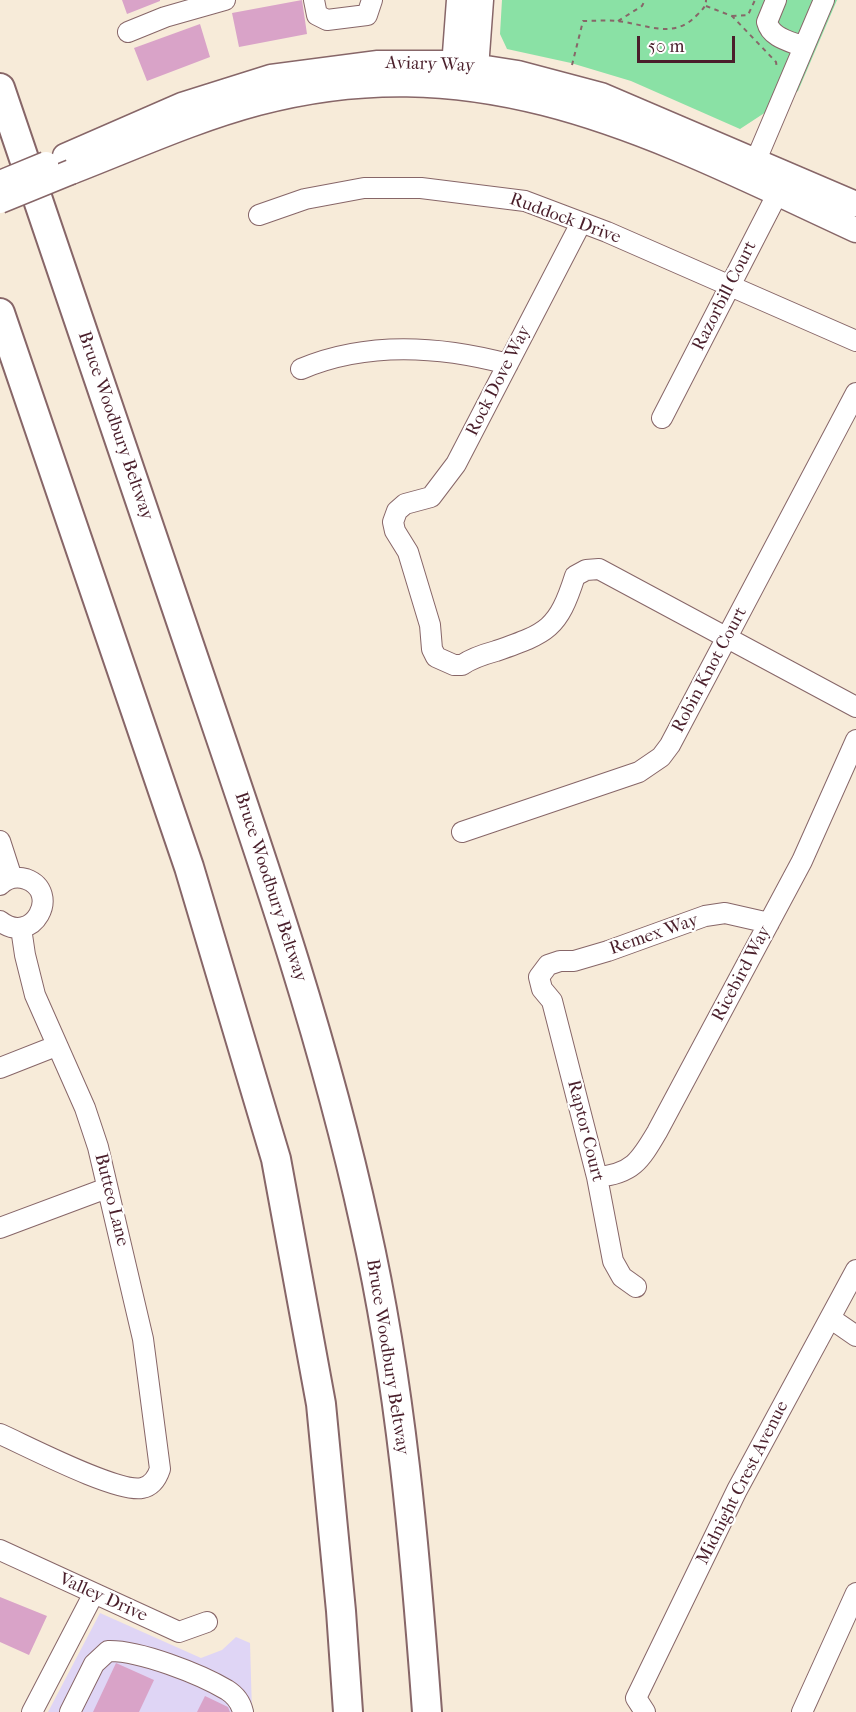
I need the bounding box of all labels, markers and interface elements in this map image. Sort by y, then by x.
scale bar [640,24,738,62]
text: 50 m [648,36,684,57]
street label: Aviary Way [385,53,475,77]
street label: Ruddock Drive [507,189,623,249]
street label: Razorbill Court [688,238,762,354]
street label: Rock Dove Way [462,322,536,440]
street label: Bruce Woodbury Beltway [73,329,157,523]
street label: Robin Knot Court [668,604,752,736]
street label: Bruce Woodbury Beltway [229,790,311,984]
street label: Remex Way [607,910,701,960]
street label: Ricebird Way [708,923,776,1025]
street label: Raptor Court [562,1078,608,1184]
street label: Butteo Lane [89,1151,133,1249]
street label: Bruce Woodbury Beltway [361,1258,413,1456]
street label: Midnight Crest Avenue [692,1398,794,1568]
street label: Valley Drive [55,1569,151,1627]

